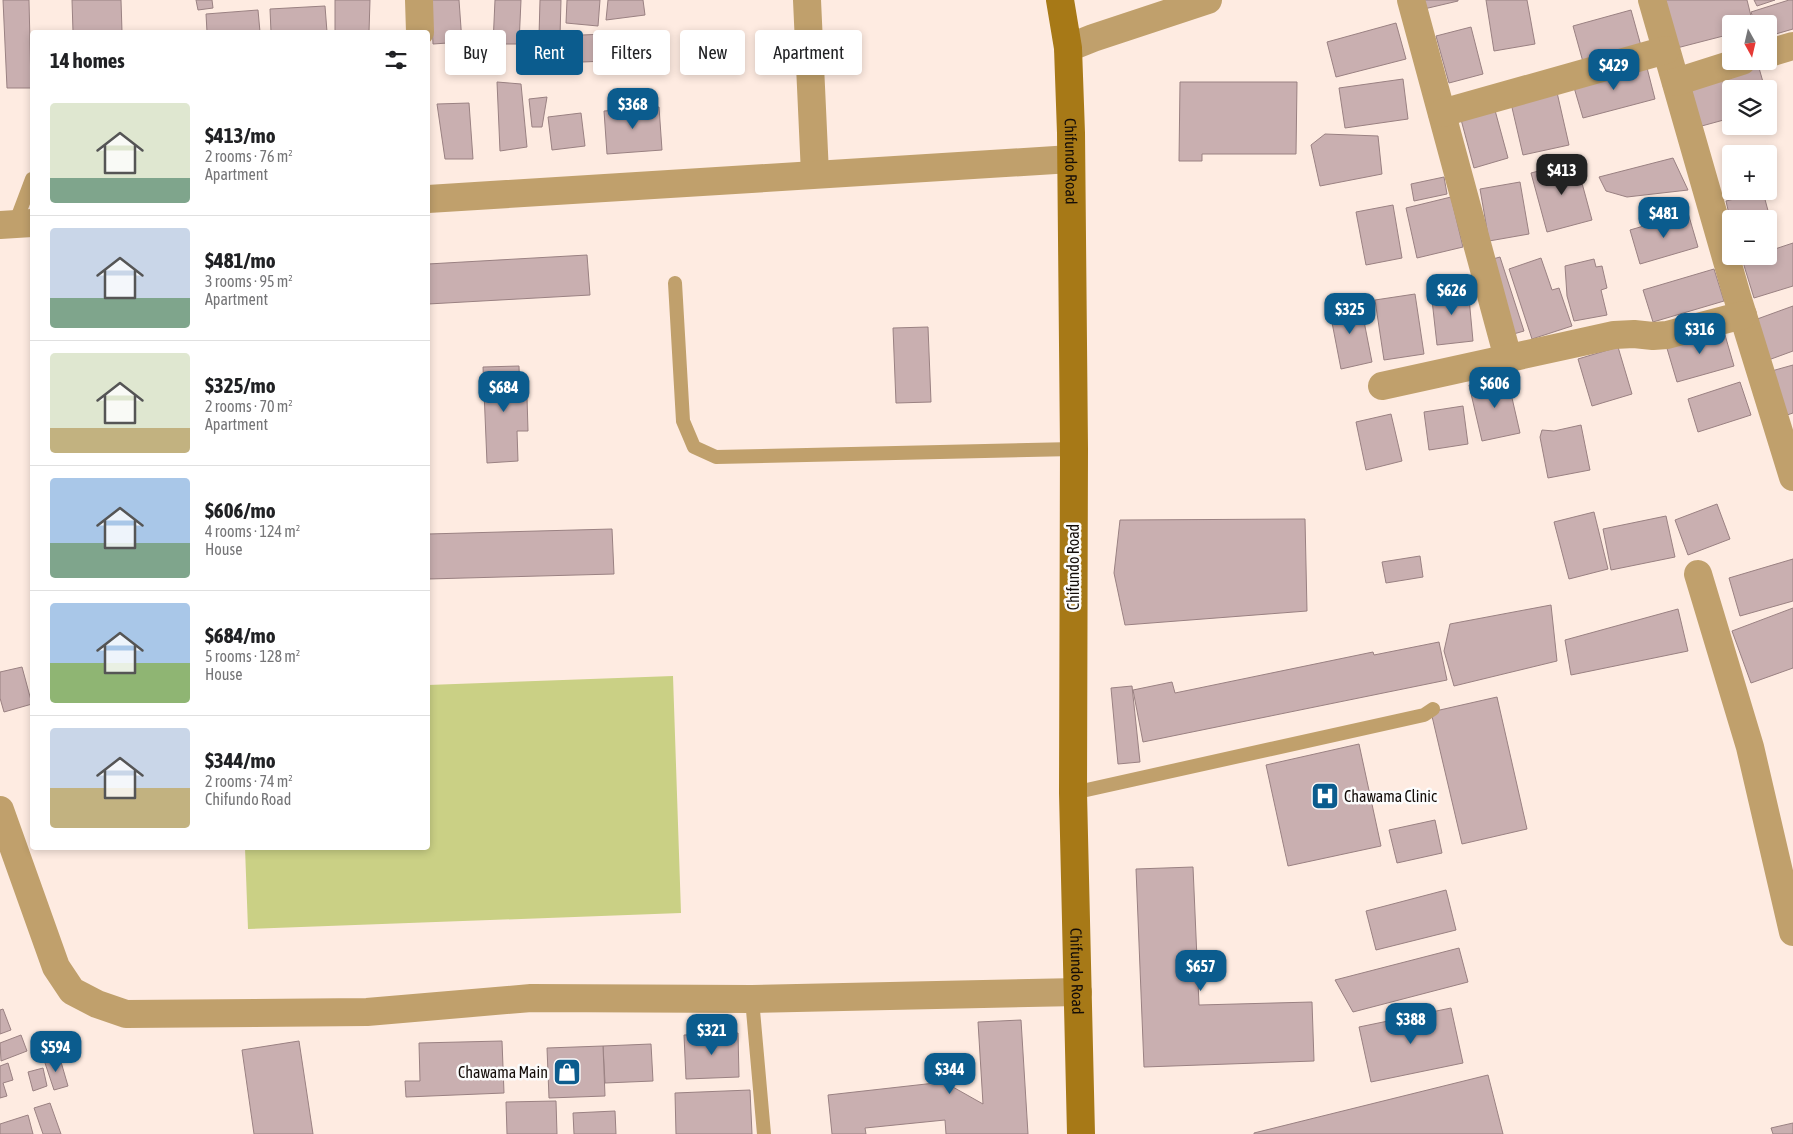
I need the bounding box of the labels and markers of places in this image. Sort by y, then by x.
pin: $429 [1584,48,1644,91]
pin: $368 [603,88,663,130]
pin: $413 [1532,154,1592,196]
pin: $481 [1634,196,1694,239]
pin: $626 [1422,274,1482,316]
pin: $325 [1320,292,1380,335]
pin: $316 [1670,312,1730,355]
pin: $606 [1465,366,1525,409]
pin: $684 [474,370,534,413]
hospital icon: Chawama Clinic [1310,781,1340,811]
place label: Chawama Clinic [1344,787,1437,805]
pin: $657 [1171,950,1231,992]
pin: $388 [1381,1002,1441,1045]
pin: $321 [682,1014,742,1056]
pin: $594 [26,1030,86,1073]
pin: $344 [920,1052,980,1095]
shop icon: Chawama Main [552,1057,582,1087]
place label: Chawama Main [458,1063,548,1081]

